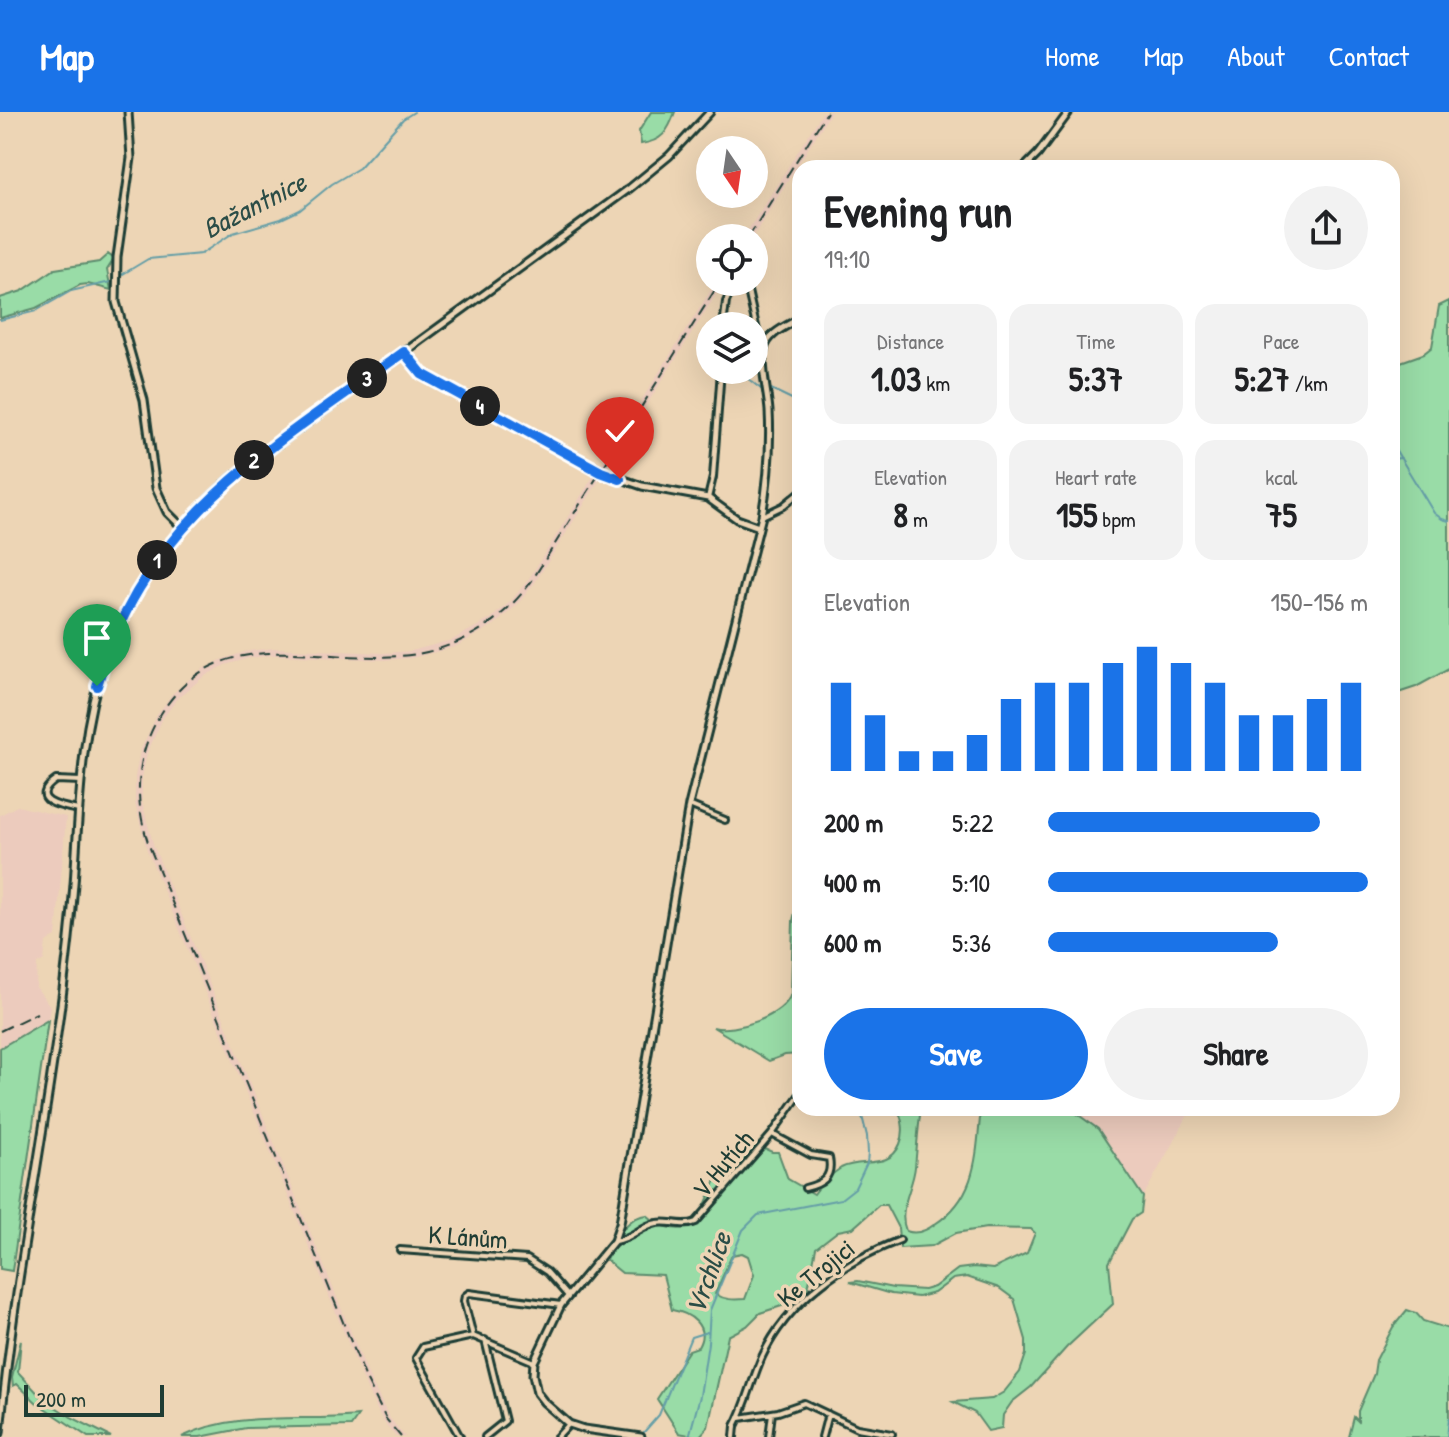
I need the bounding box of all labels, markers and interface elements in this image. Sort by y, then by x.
text: Map [40,30,94,82]
text: Home [1045,37,1100,75]
text: Map [1144,37,1183,75]
text: About [1227,37,1285,75]
text: Contact [1329,37,1409,75]
north arrow [696,136,768,208]
map controls [696,136,768,384]
water label: Bažantnice [196,162,314,247]
text: Evening run [824,181,1012,241]
button: share [1284,186,1368,270]
button: locate [696,224,768,296]
text: 19:10 [824,241,870,276]
button: layers [696,312,768,384]
text: Distance [877,326,944,356]
text: Time [1077,326,1115,356]
text: Pace [1263,326,1300,356]
text: 1.03 [871,356,921,402]
text: 5:37 [1069,356,1123,402]
text: 5:27 [1235,356,1290,402]
pin: 3 [347,358,387,398]
text: 3 [362,363,372,393]
text: km [921,368,950,398]
text: /km [1290,368,1328,398]
pin: 4 [460,386,500,426]
text: 4 [476,391,484,421]
pin [586,397,654,479]
icon: check [598,409,642,453]
pin: 2 [234,440,274,480]
text: 2 [249,445,259,475]
text: Elevation [874,462,947,492]
text: Heart rate [1055,462,1137,492]
text: kcal [1265,462,1297,492]
text: 8 [893,492,908,538]
text: 155 [1056,492,1097,538]
text: 75 [1266,492,1297,538]
text: m [908,504,928,534]
text: bpm [1097,504,1136,534]
pin: 1 [137,540,177,580]
text: 1 [153,545,161,575]
text: Elevation [824,584,910,619]
text: 150–156 m [1271,584,1368,619]
pin [63,604,131,686]
icon: arrive [75,616,119,660]
text: 200 m [824,805,883,840]
text: 5:22 [952,805,993,840]
text: 400 m [824,865,881,900]
text: 5:10 [952,865,990,900]
text: 600 m [824,925,881,960]
text: 5:36 [952,925,991,960]
button: Save [824,1008,1088,1100]
button: Share [1104,1008,1368,1100]
street label: V Hutích [684,1122,761,1205]
street label: K Lánům [427,1216,509,1257]
water label: Vrchlice [676,1225,741,1319]
street label: Ke Trojici [770,1231,862,1315]
scale bar [24,1381,164,1417]
text: 200 m [36,1384,86,1414]

